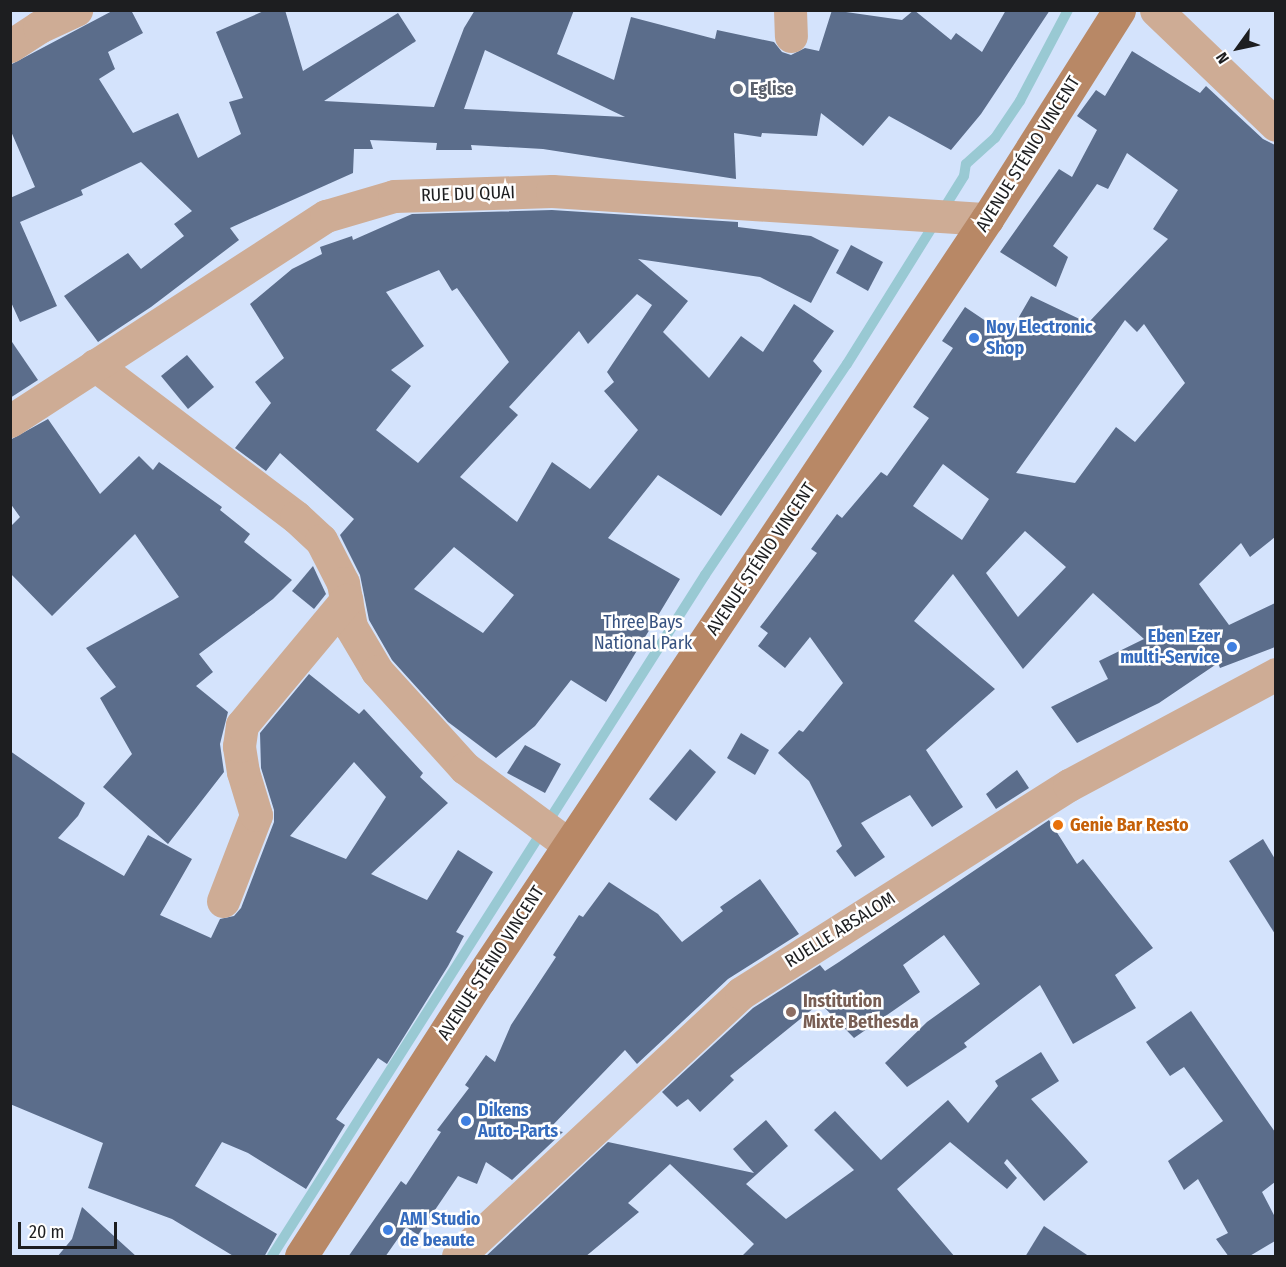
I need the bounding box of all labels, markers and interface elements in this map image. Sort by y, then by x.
north arrow [1208,18,1268,78]
text: N [1212,49,1233,67]
street label: AVENUE STÉNIO VINCENT [971,72,1085,236]
place label: Eglise [750,78,794,100]
marker: Eglise [731,82,745,96]
street label: RUE DU QUAI [421,182,515,206]
place label: Noy Electronic Shop [986,317,1093,360]
marker: Noy Electronic Shop [967,331,981,345]
street label: AVENUE STÉNIO VINCENT [702,479,820,639]
park label: Three Bays National Park [594,612,692,654]
place label: Eben Ezer multi-Service [1120,626,1220,668]
marker: Eben Ezer multi-Service [1225,640,1239,654]
place label: Genie Bar Resto [1070,814,1189,836]
marker: Genie Bar Resto [1051,818,1065,832]
street label: AVENUE STÉNIO VINCENT [433,882,549,1044]
street label: RUELLE ABSALOM [781,888,899,972]
place label: Institution Mixte Bethesda [803,991,919,1034]
marker: Institution Mixte Bethesda [784,1005,798,1019]
place label: Dikens Auto-Parts [478,1100,558,1142]
marker: Dikens Auto-Parts [459,1114,473,1128]
place label: AMI Studio de beaute [400,1209,480,1252]
scale bar [21,1210,120,1248]
text: 20 m [29,1221,64,1243]
marker: AMI Studio de beaute [381,1223,395,1237]

